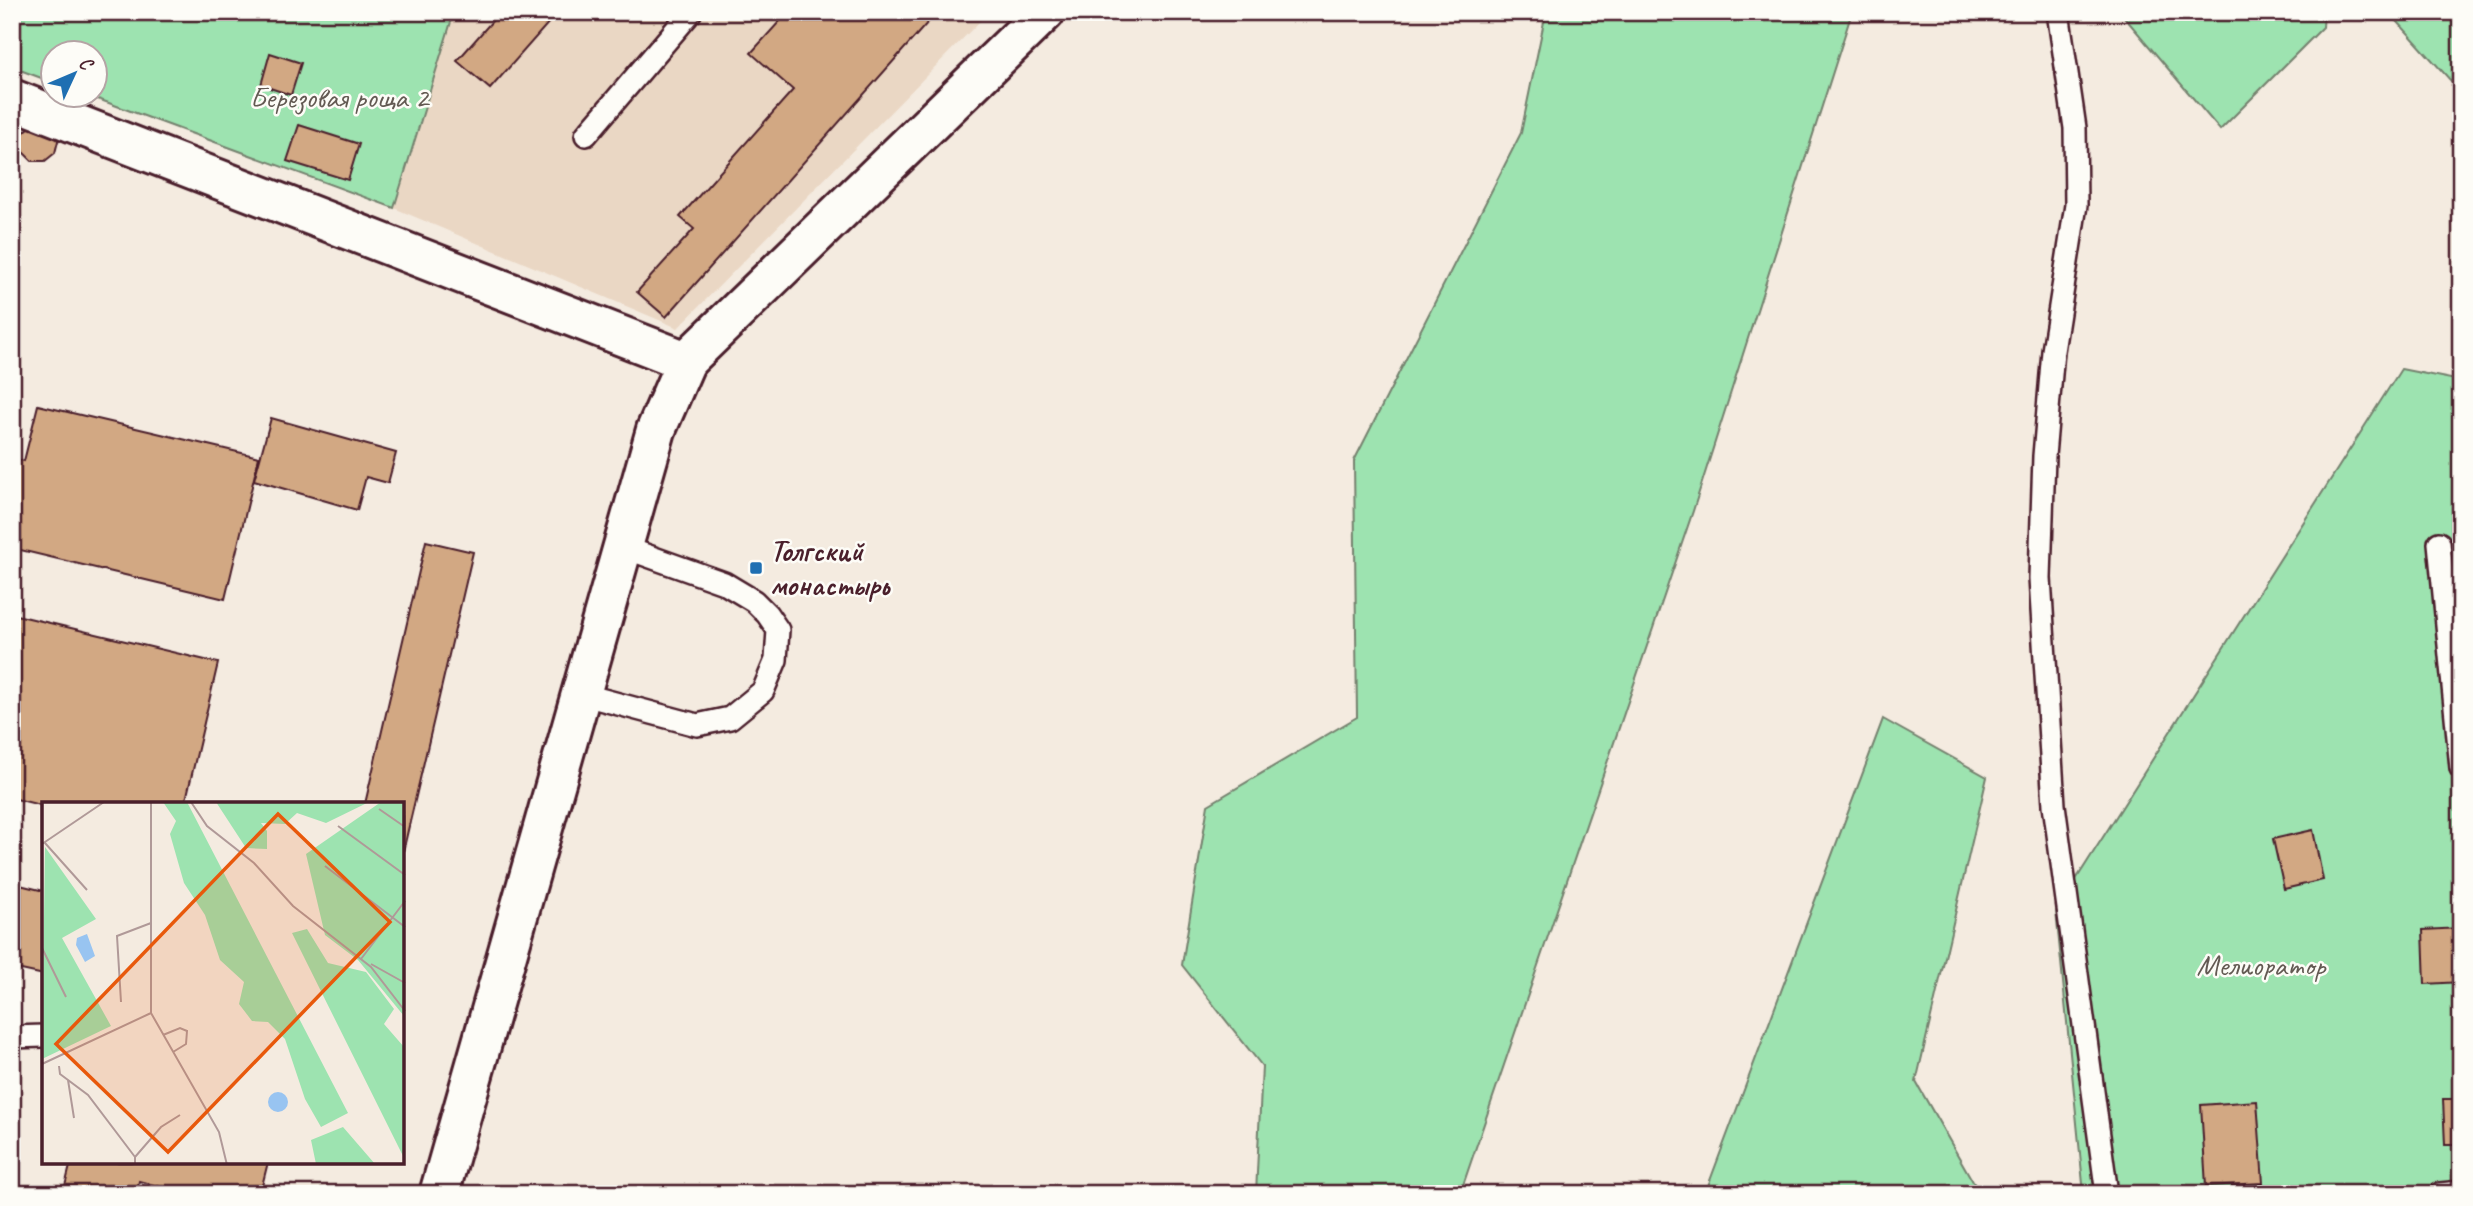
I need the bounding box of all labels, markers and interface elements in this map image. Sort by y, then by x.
north arrow [38,38,108,108]
text: С [74,51,99,76]
park label: Березовая роща 2 [250,78,431,116]
place label: Толгский монастырь [770,532,891,604]
marker: Толгский монастырь [748,560,764,576]
inset map [42,802,404,1164]
park label: Мелиоратор [2197,946,2327,984]

